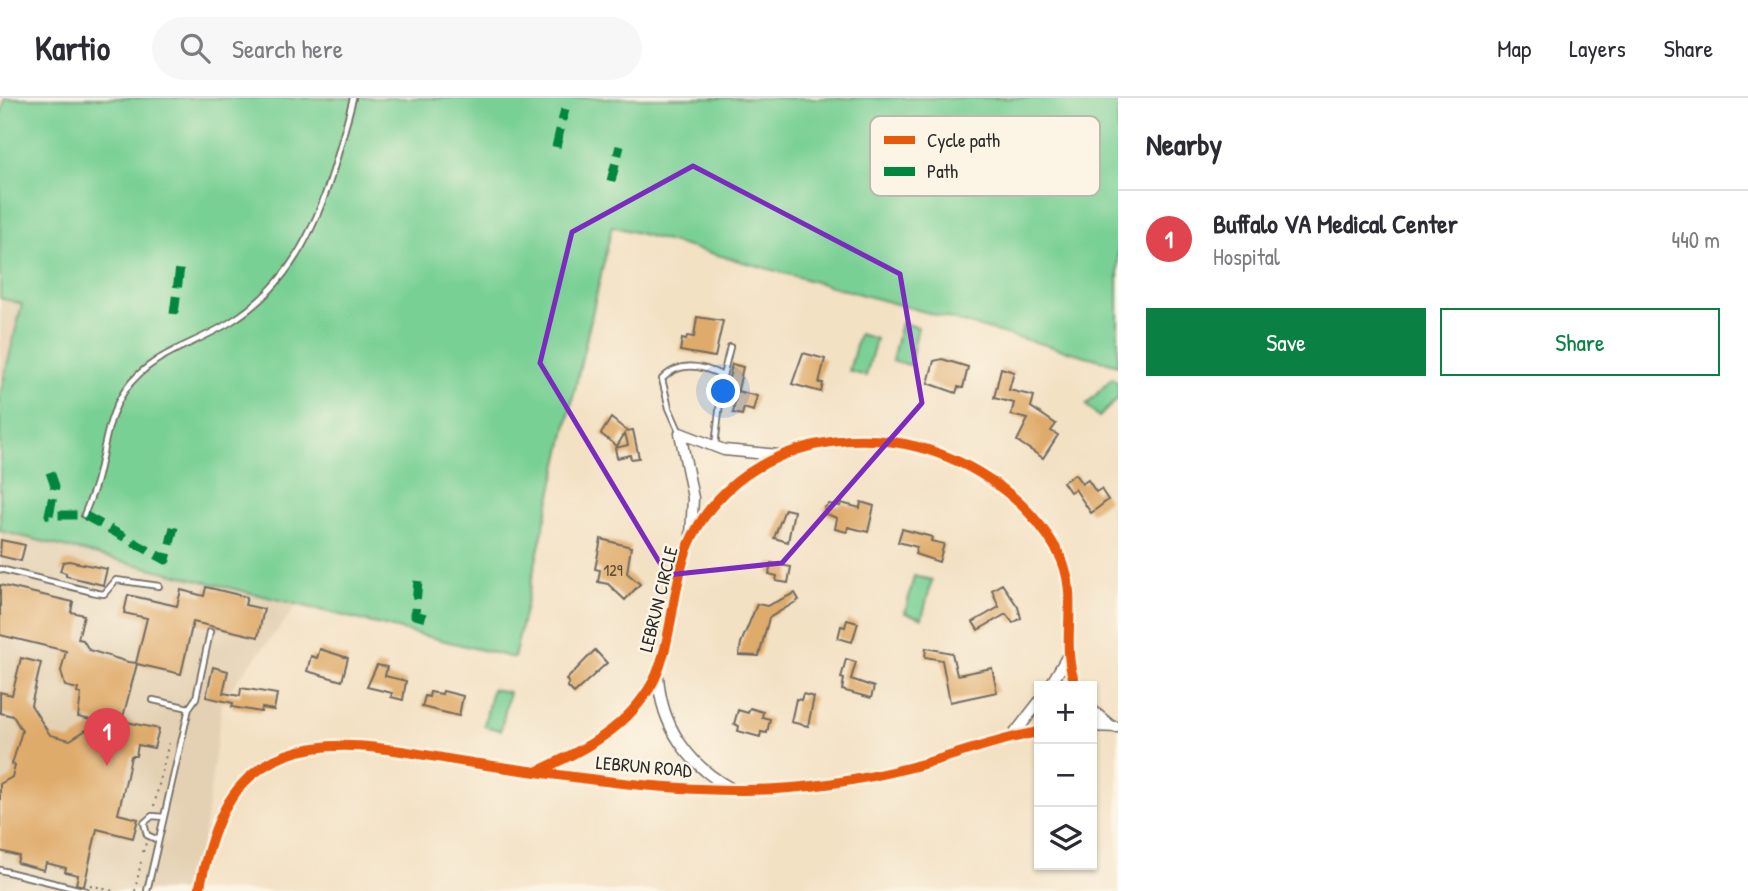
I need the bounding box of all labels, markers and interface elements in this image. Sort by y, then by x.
search box [152,17,642,80]
text: Kartio [35,26,110,70]
icon: search [176,29,214,67]
text: Search here [232,31,343,66]
text: Map [1497,32,1531,64]
text: Layers [1569,32,1626,64]
text: Share [1664,32,1713,64]
legend [870,116,1100,196]
text: Nearby [1146,124,1222,164]
text: Cycle path [927,127,1000,153]
text: Path [927,158,958,184]
text: Buffalo VA Medical Center [1213,206,1458,241]
text: 1 [1165,224,1173,255]
text: 440 m [1672,224,1720,255]
text: Hospital [1213,241,1280,272]
button: Save [1146,308,1426,376]
button: Share [1440,308,1720,376]
your location [706,374,740,408]
street label: LEBRUN CIRCLE [632,543,684,655]
house number: 129 [603,559,623,581]
map controls [1034,681,1097,870]
button: + [1034,681,1097,744]
pin: 1 [84,708,130,766]
button: − [1034,744,1097,807]
street label: LEBRUN ROAD [595,749,693,783]
button: layers [1034,807,1097,870]

